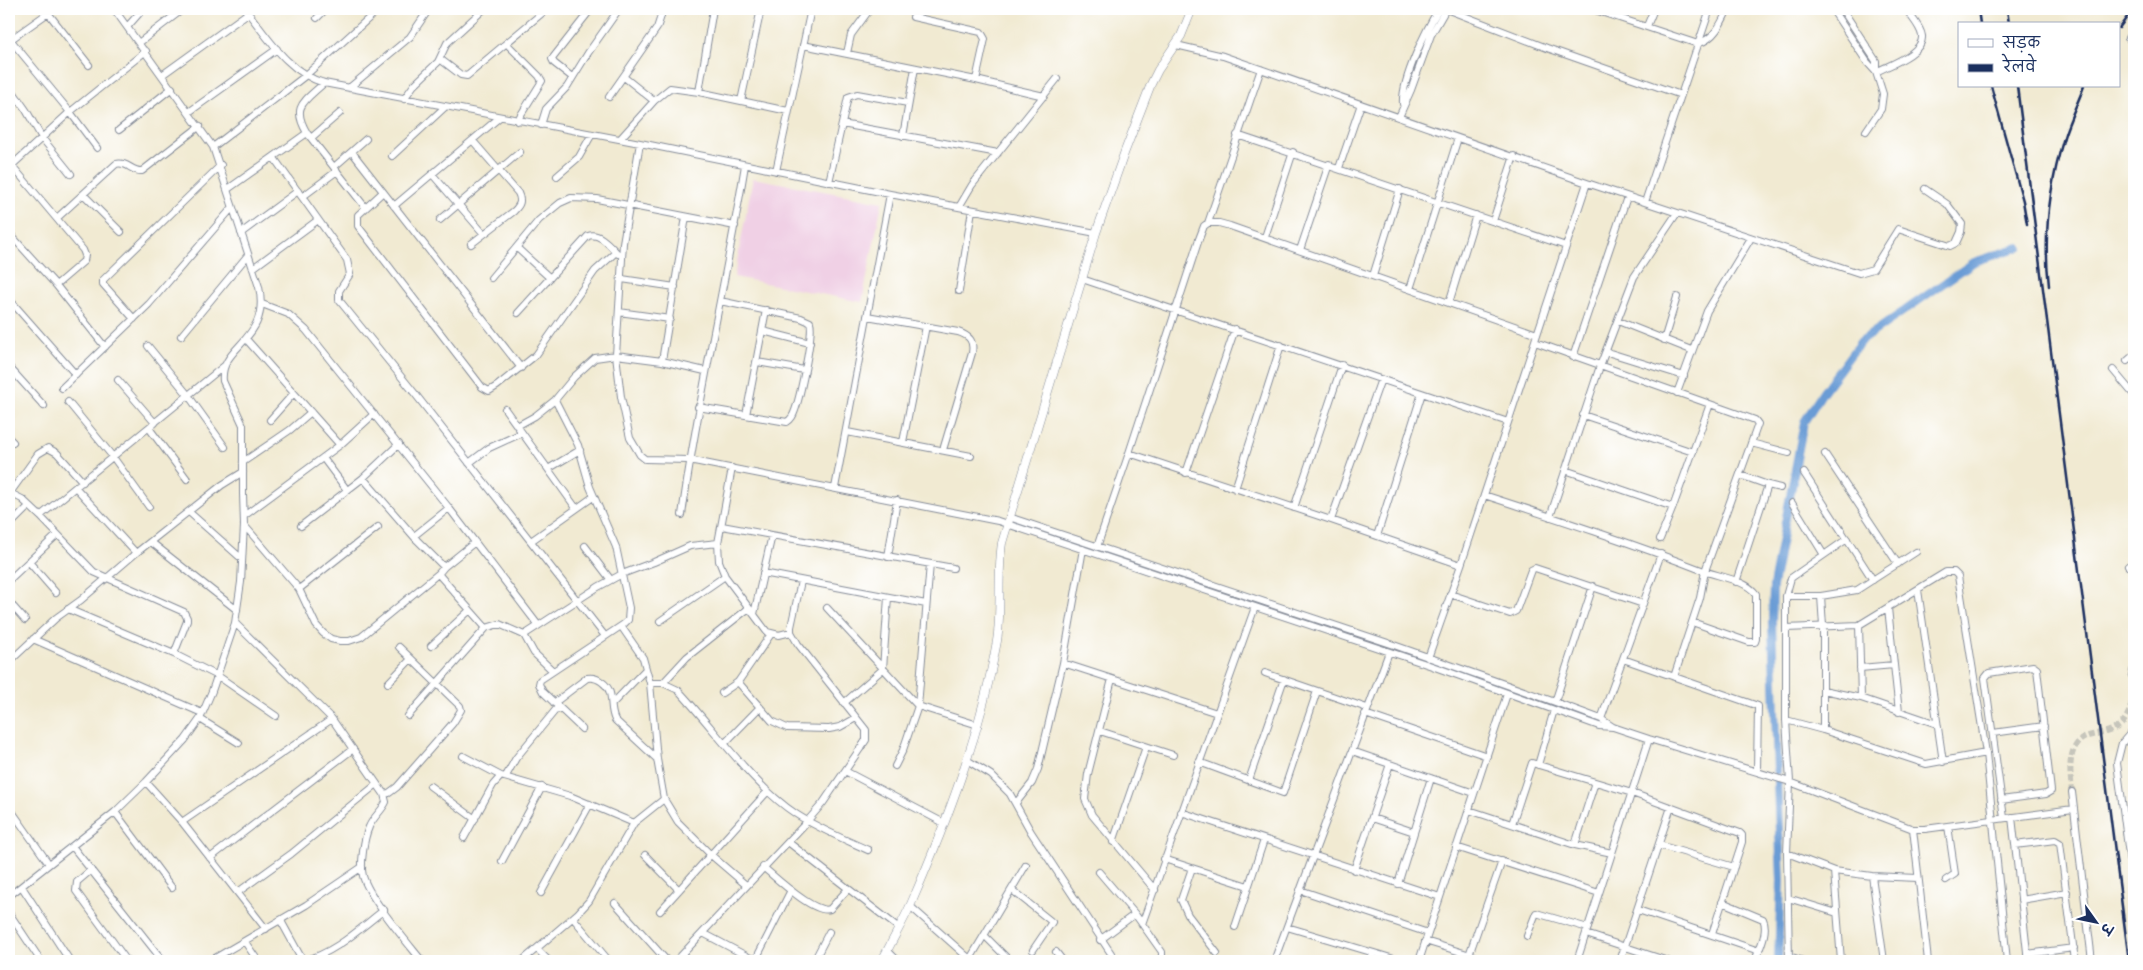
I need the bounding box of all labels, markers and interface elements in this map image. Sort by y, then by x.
legend [1958,22,2120,88]
text: सड़क [2002,30,2041,53]
text: रेलवे [2001,53,2037,77]
north arrow [2070,898,2120,948]
text: उ [2095,918,2120,940]

